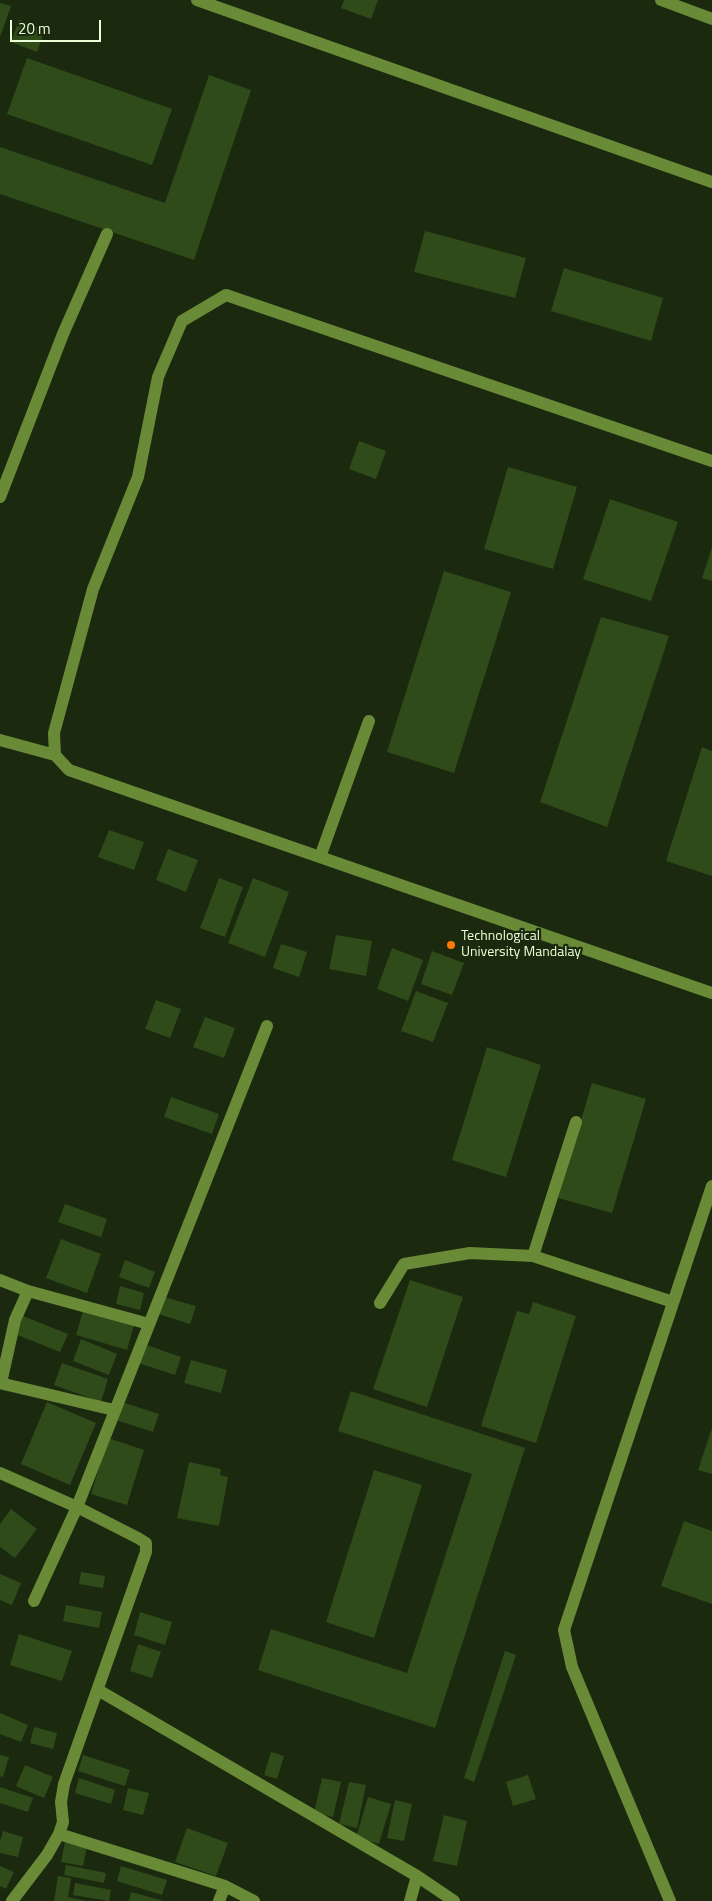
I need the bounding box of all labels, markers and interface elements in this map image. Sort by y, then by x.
scale bar [12,10,104,42]
text: 20 m [18,17,51,40]
place label: Technological University Mandalay [461,929,581,962]
marker: Technological University Mandalay [445,939,457,951]

